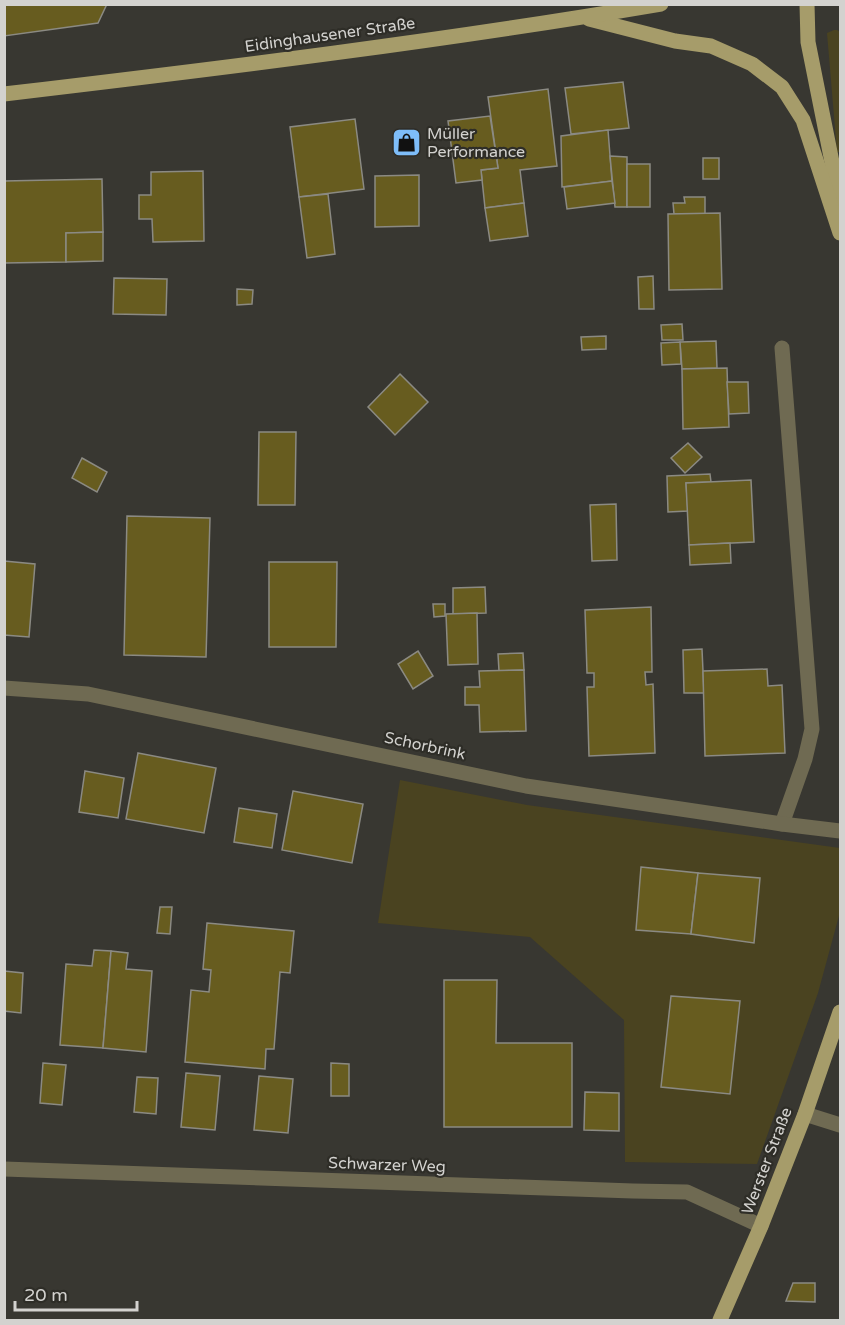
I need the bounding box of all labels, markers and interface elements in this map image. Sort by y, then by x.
street label: Eidinghausener Straße [244,13,416,57]
place label: Müller Performance [427,124,525,162]
shop icon: Müller Performance [390,127,422,159]
street label: Schorbrink [382,728,468,764]
street label: Werster Straße [737,1105,797,1217]
street label: Schwarzer Weg [328,1153,446,1177]
scale bar [15,1274,136,1312]
text: 20 m [24,1284,68,1306]

